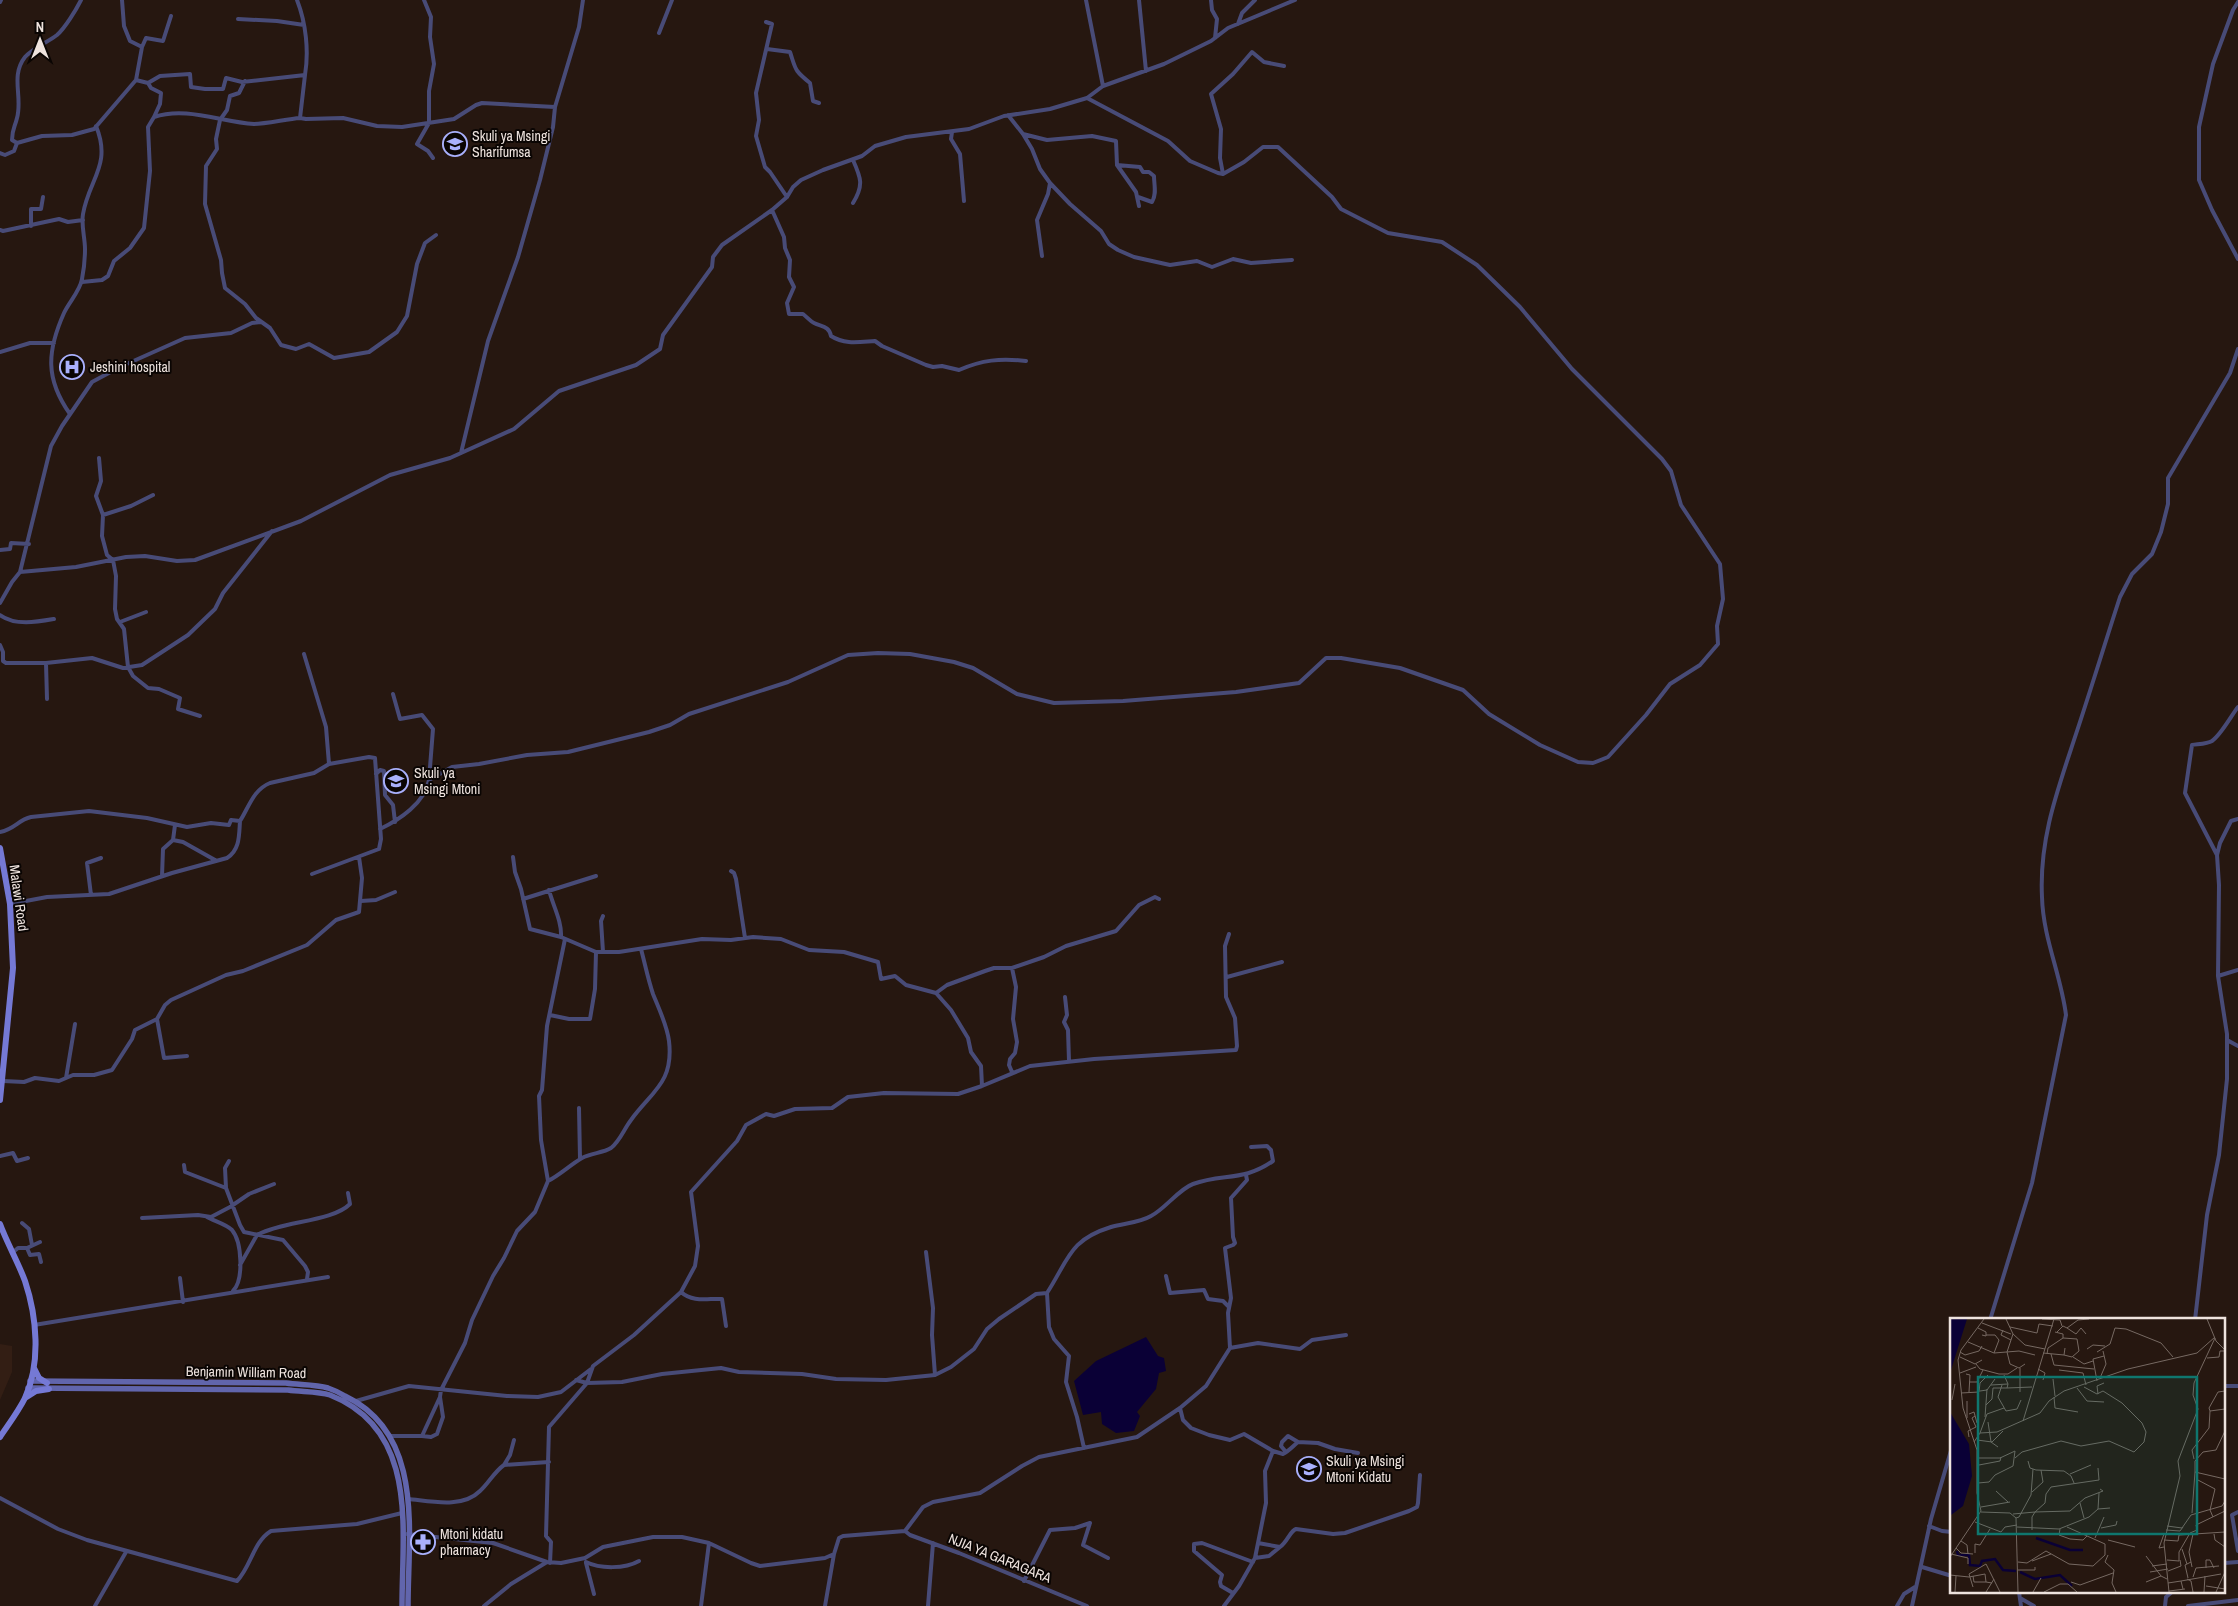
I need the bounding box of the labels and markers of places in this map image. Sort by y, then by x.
place label: Skuli ya Msingi Sharifumsa [472,127,550,161]
school or university icon: Skuli ya Msingi Sharifumsa [442,131,468,157]
hospital icon: Jeshini hospital [59,354,85,380]
place label: Jeshini hospital [90,358,170,376]
place label: Skuli ya Msingi Mtoni [414,764,480,798]
school or university icon: Skuli ya Msingi Mtoni [383,768,409,794]
place label: Skuli ya Msingi Mtoni Kidatu [1326,1452,1404,1486]
school or university icon: Skuli ya Msingi Mtoni Kidatu [1296,1456,1322,1482]
place label: Mtoni kidatu pharmacy [440,1525,503,1559]
pharmacy icon: Mtoni kidatu pharmacy [410,1529,436,1555]

